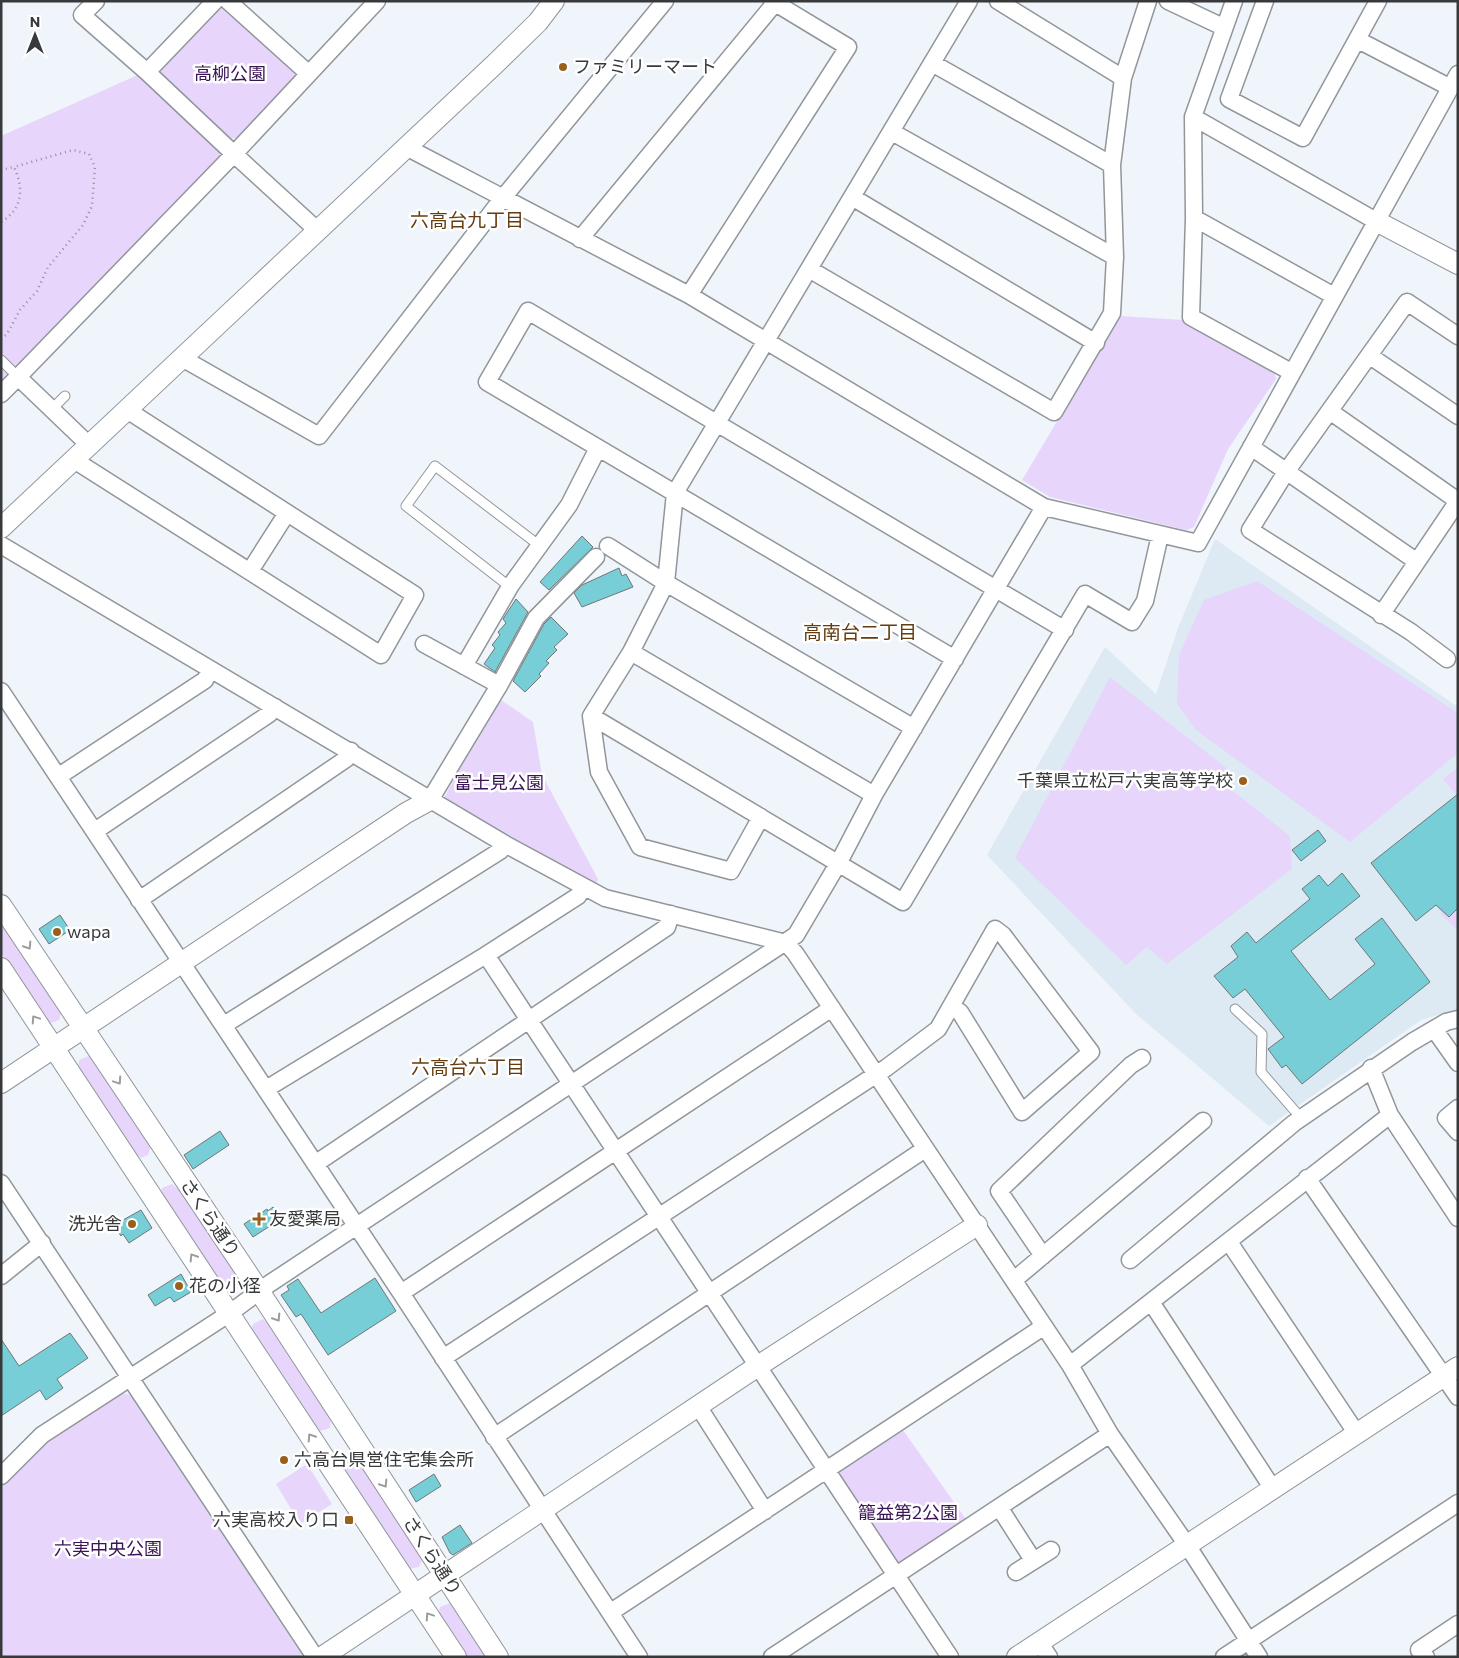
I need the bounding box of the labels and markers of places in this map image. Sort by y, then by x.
place label: ファミリーマート [573,55,717,77]
marker: ファミリーマート [557,61,569,73]
place label: 千葉県立松戸六実高等学校 [1017,769,1233,791]
marker: 千葉県立松戸六実高等学校 [1237,775,1249,787]
place label: wapa [67,920,111,942]
marker: wapa [51,926,63,938]
place label: 友愛薬局 [269,1207,341,1229]
place label: 洗光舎 [68,1212,122,1234]
marker: 友愛薬局 [253,1213,265,1225]
marker: 洗光舎 [126,1218,138,1230]
place label: 花の小径 [189,1274,261,1296]
marker: 花の小径 [173,1280,185,1292]
place label: 六高台県営住宅集会所 [294,1448,474,1470]
marker: 六高台県営住宅集会所 [278,1454,290,1466]
place label: 六実高校入り口 [213,1508,339,1530]
marker: 六実高校入り口 [343,1514,355,1526]

